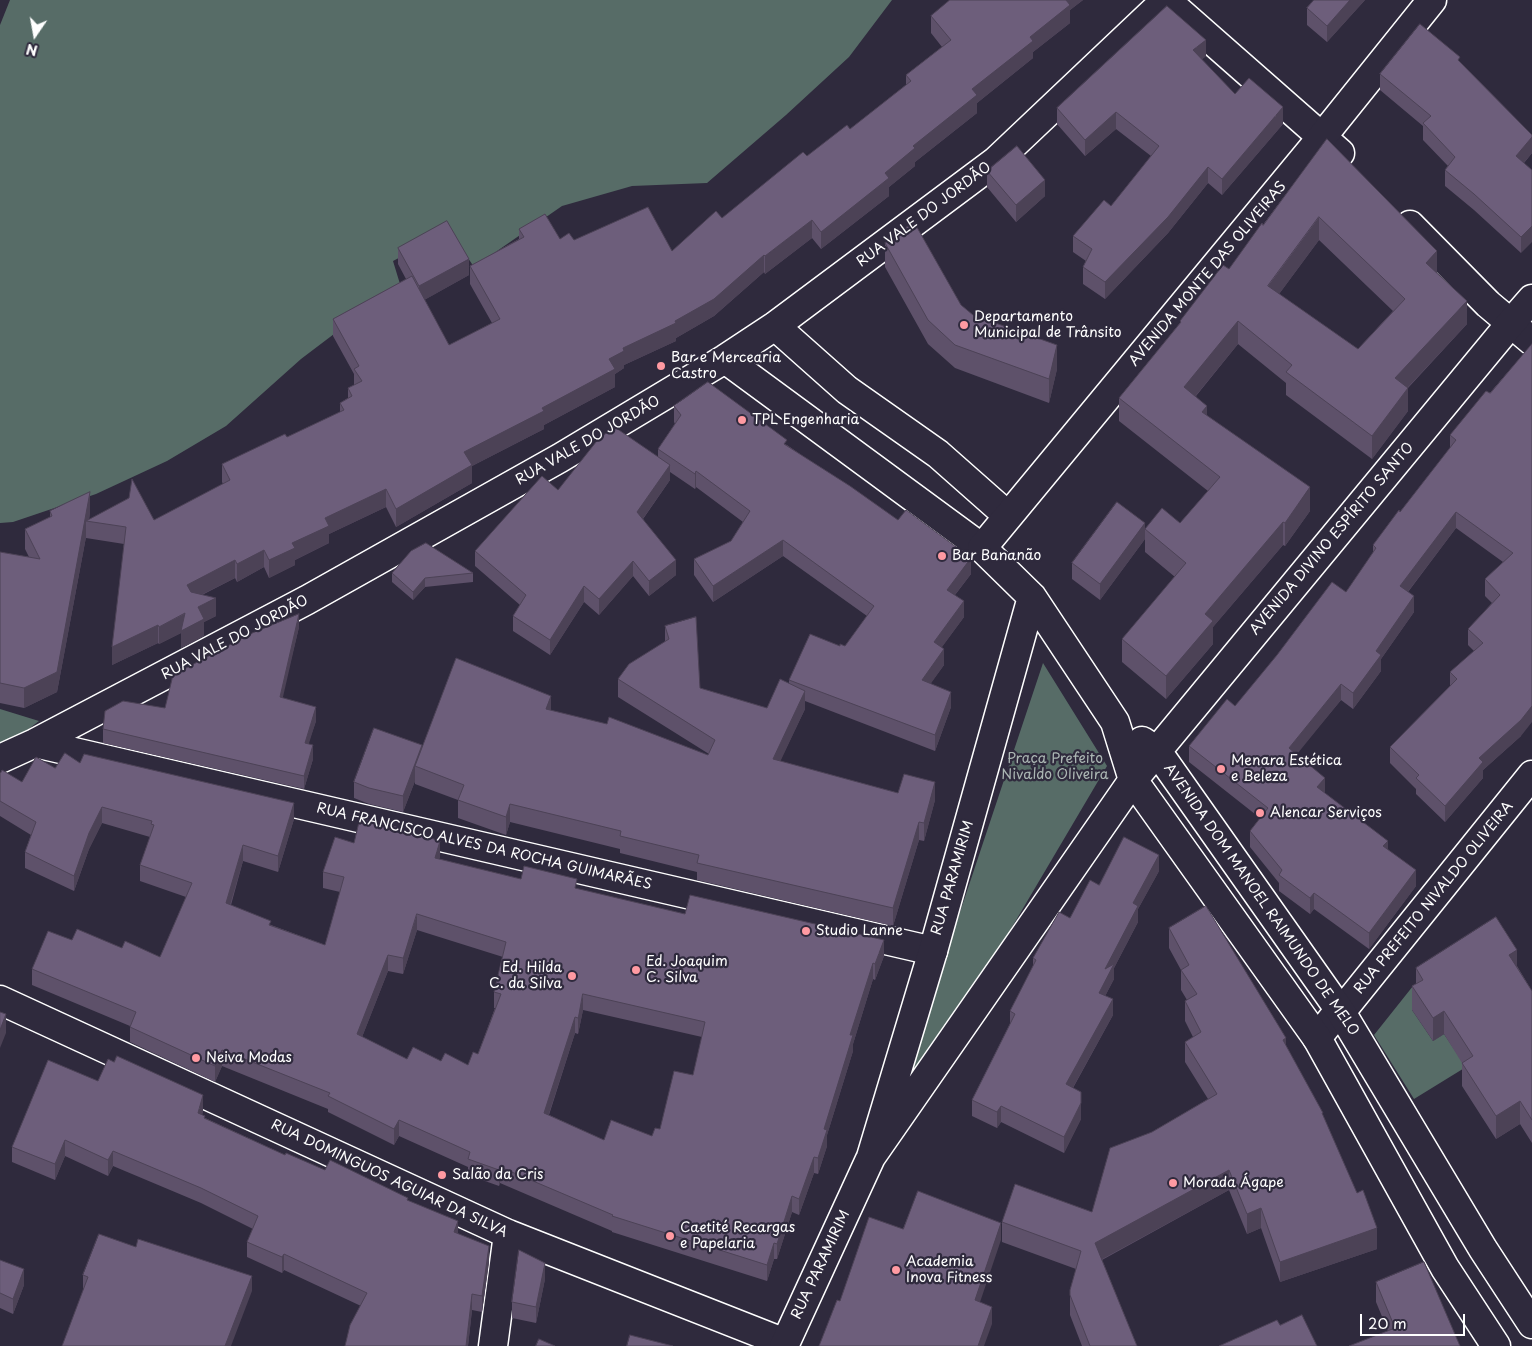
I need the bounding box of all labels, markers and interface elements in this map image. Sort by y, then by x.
north arrow [10,10,60,60]
text: N [24,39,39,62]
street label: RUA VALE DO JORDÃO [854,159,994,271]
street label: AVENIDA MONTE DAS OLIVEIRAS [1126,178,1290,370]
place label: Departamento Municipal de Trânsito [974,309,1122,342]
marker: Departamento Municipal de Trânsito [958,319,970,331]
place label: Bar e Mercearia Castro [671,350,781,382]
marker: Bar e Mercearia Castro [655,360,667,372]
street label: RUA VALE DO JORDÃO [513,393,663,489]
place label: TPL Engenharia [752,412,859,428]
marker: TPL Engenharia [736,414,748,426]
street label: AVENIDA DIVINO ESPÍRITO SANTO [1247,439,1417,639]
place label: Bar Bananão [952,548,1041,564]
marker: Bar Bananão [936,550,948,562]
street label: RUA VALE DO JORDÃO [159,592,311,684]
park label: Praça Prefeito Nivaldo Oliveira [1001,751,1109,784]
place label: Menara Estética e Beleza [1231,753,1342,786]
street label: AVENIDA DOM MANOEL RAIMUNDO DE MELO [1160,761,1362,1039]
marker: Menara Estética e Beleza [1215,763,1227,775]
street label: RUA PREFEITO NIVALDO OLIVEIRA [1351,798,1517,998]
street label: RUA FRANCISCO ALVES DA ROCHA GUIMARÃES [315,800,653,894]
place label: Alencar Serviços [1270,805,1382,821]
marker: Alencar Serviços [1254,807,1266,819]
street label: RUA PARAMIRIM [929,819,977,937]
place label: Studio Lanne [816,923,903,939]
marker: Studio Lanne [800,925,812,937]
place label: Ed. Joaquim C. Silva [646,954,728,986]
place label: Ed. Hilda C. da Silva [489,960,562,992]
marker: Ed. Joaquim C. Silva [630,964,642,976]
marker: Ed. Hilda C. da Silva [566,970,578,982]
place label: Neiva Modas [206,1050,292,1066]
marker: Neiva Modas [190,1052,202,1064]
street label: RUA DOMINGUOS AGUIAR DA SILVA [268,1117,510,1241]
place label: Salão da Cris [452,1167,544,1183]
marker: Salão da Cris [436,1169,448,1181]
place label: Morada Ágape [1183,1175,1284,1191]
marker: Morada Ágape [1167,1177,1179,1189]
street label: RUA PARAMIRIM [788,1208,854,1322]
place label: Caetité Recargas e Papelaria [680,1220,795,1252]
marker: Caetité Recargas e Papelaria [664,1230,676,1242]
place label: Academia Inova Fitness [906,1254,992,1286]
marker: Academia Inova Fitness [890,1264,902,1276]
scale bar [1362,1304,1467,1336]
text: 20 m [1368,1311,1407,1334]

